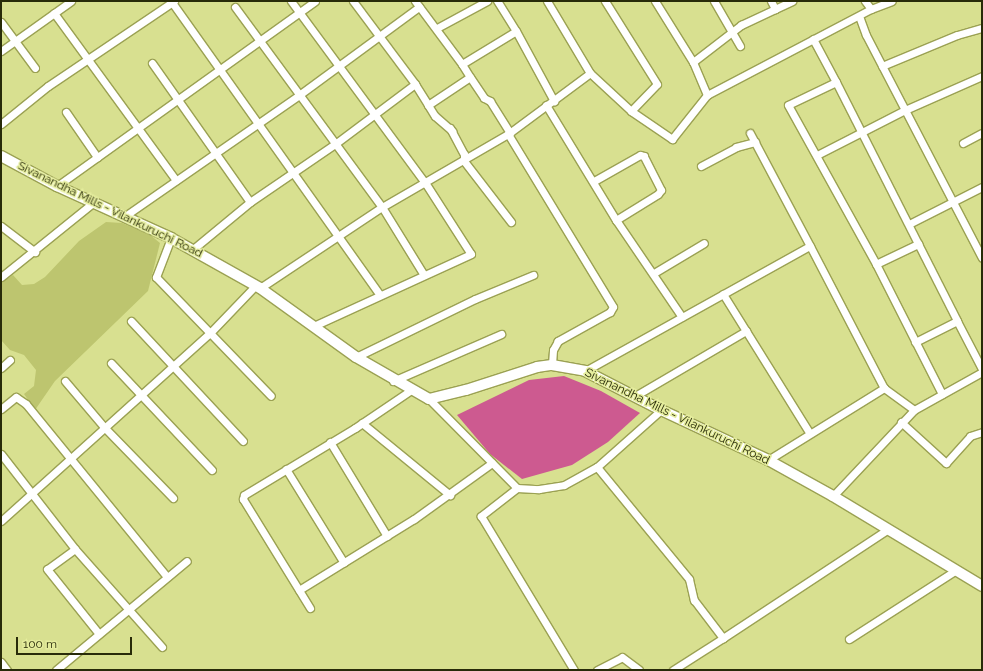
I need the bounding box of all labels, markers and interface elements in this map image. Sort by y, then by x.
street label: Sivanandha Mills - Vilankuruchi Road [15,159,205,261]
street label: Sivanandha Mills - Vilankuruchi Road [582,366,772,468]
scale bar [18,629,134,655]
text: 100 m [23,637,57,651]

